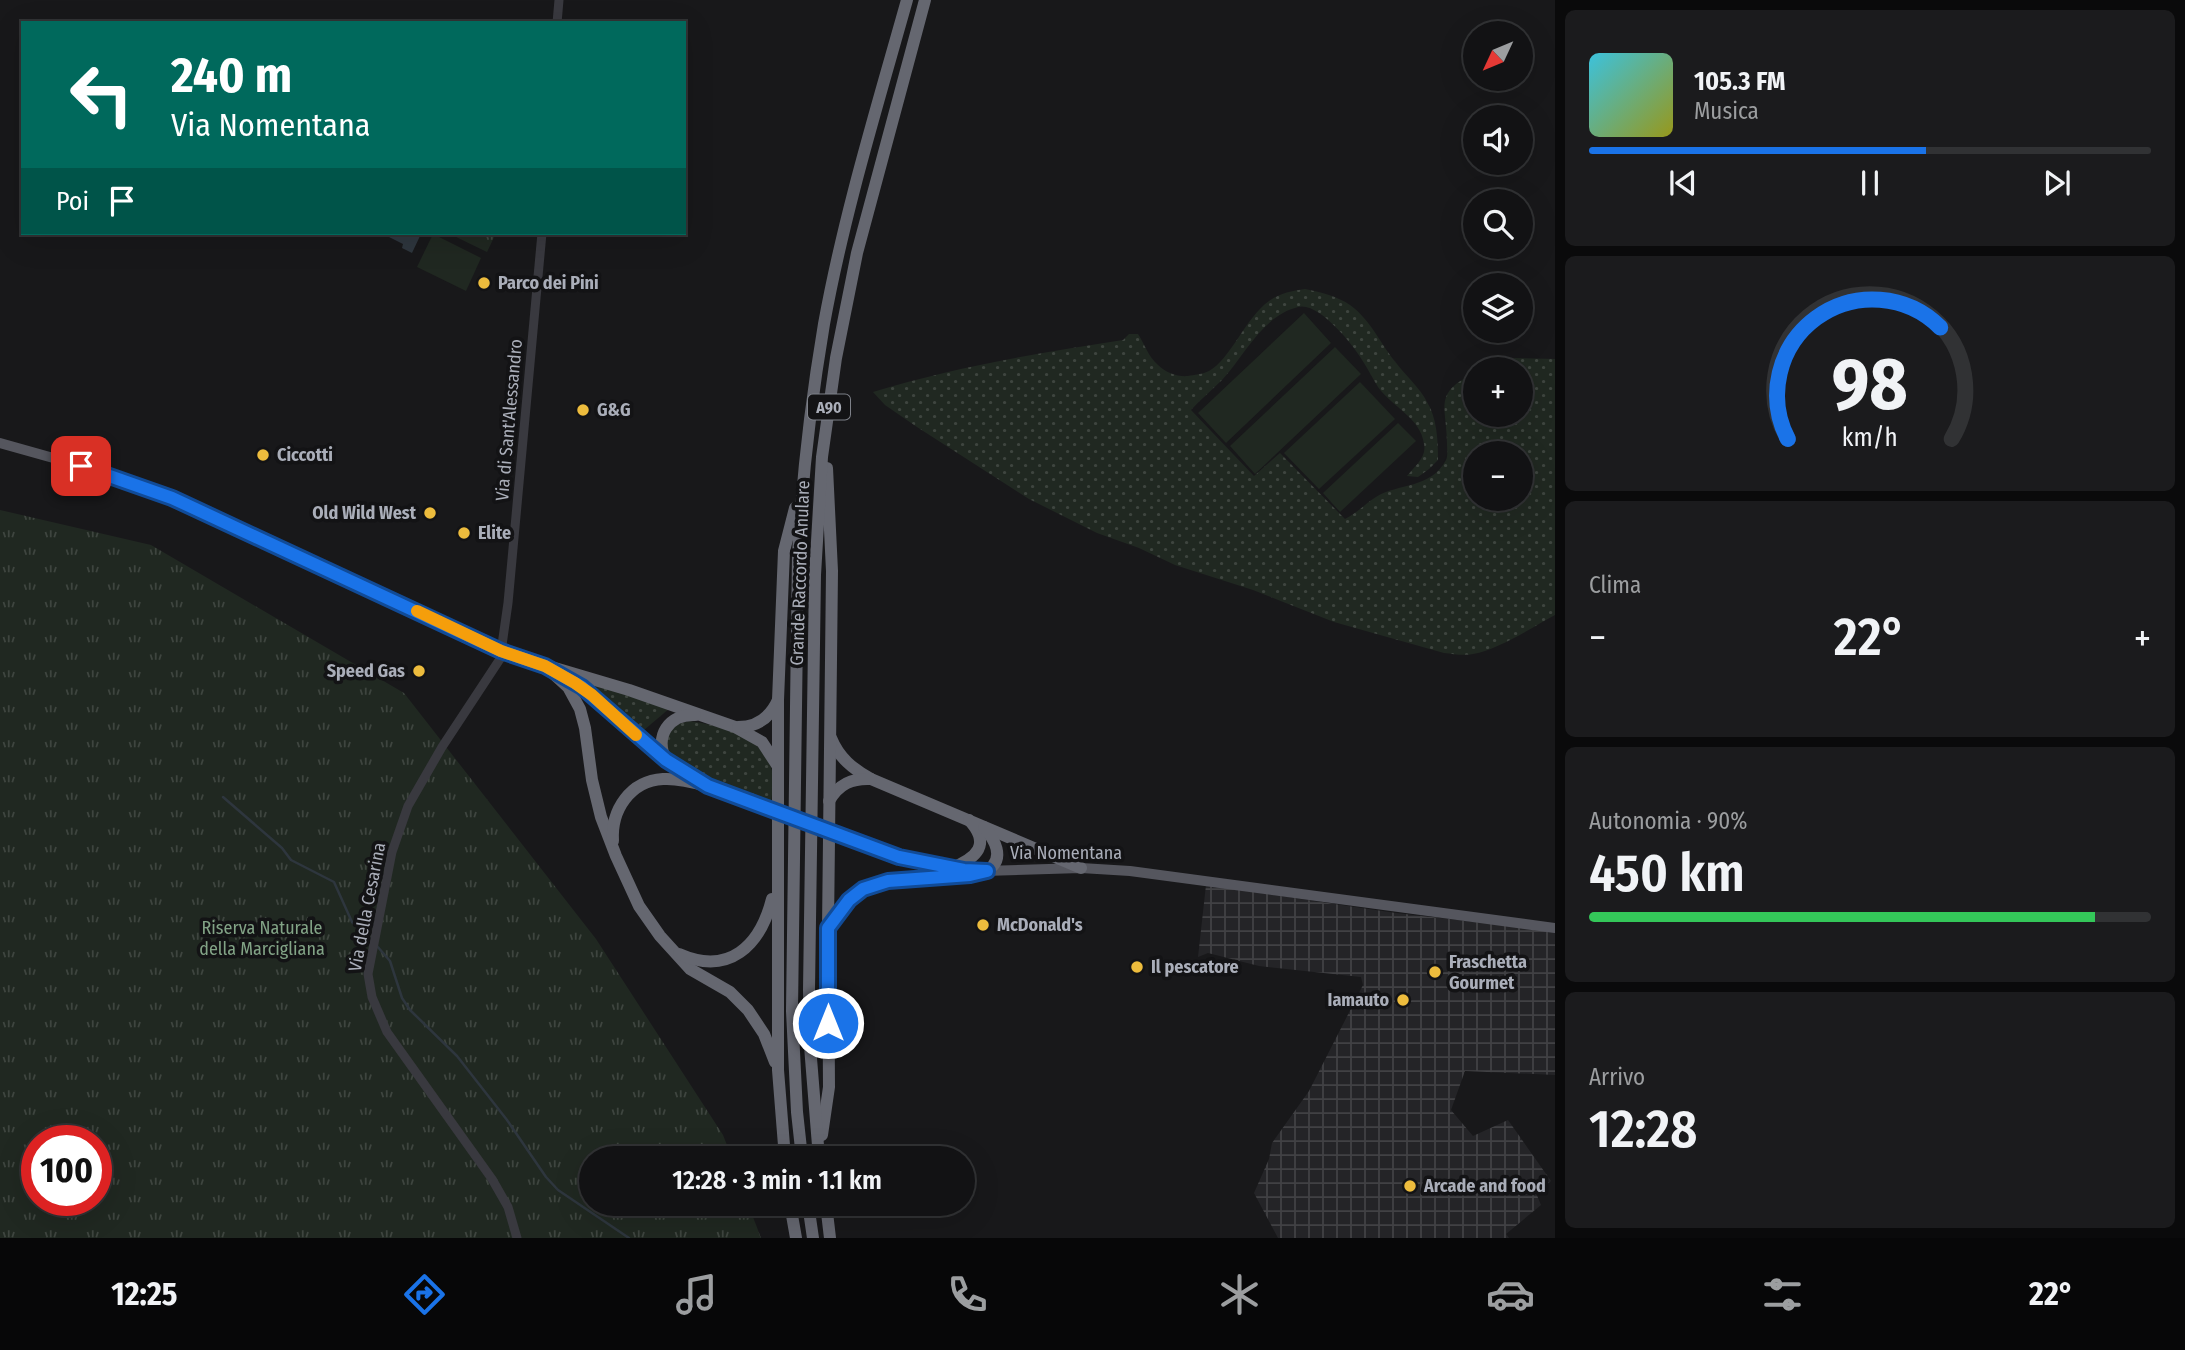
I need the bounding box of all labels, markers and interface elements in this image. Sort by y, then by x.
north arrow [1463,21,1533,91]
map controls [1463,21,1533,511]
text: 240 m [171,46,292,105]
icon: left [56,49,147,140]
text: 105.3 FM [1694,66,1786,97]
text: Musica [1694,97,1759,125]
button: sound [1463,105,1533,175]
text: Via Nomentana [171,106,371,144]
icon: previous [1664,164,1702,202]
icon: pause [1851,164,1889,202]
icon: next [2038,164,2076,202]
icon: arrive [103,182,141,220]
text: Poi [56,186,89,217]
button: search [1463,189,1533,259]
place label: Parco dei Pini [498,272,599,294]
button: layers [1463,273,1533,343]
marker: Parco dei Pini [476,275,492,291]
street label: Via di Sant'Alessandro [491,338,527,502]
text: 98 [1832,342,1908,429]
button: + [1463,357,1533,427]
road number: A90 [808,394,850,420]
place label: G&G [597,399,631,421]
marker: G&G [575,402,591,418]
text: km/h [1842,423,1898,453]
pin [51,436,111,496]
button: − [1463,441,1533,511]
place label: Ciccotti [277,444,333,466]
icon: arrive [62,447,100,485]
marker: Ciccotti [255,447,271,463]
street label: Grande Raccordo Anulare [786,480,814,666]
place label: Old Wild West [312,502,417,524]
marker: Old Wild West [422,505,438,521]
place label: Elite [478,522,511,544]
marker: Elite [456,525,472,541]
text: Clima [1589,571,1641,599]
text: 22° [1834,606,1906,669]
text: − [1589,615,1606,661]
text: + [2134,615,2151,661]
place label: Speed Gas [327,660,405,682]
marker: Speed Gas [411,663,427,679]
text: Autonomia · 90% [1589,807,1747,835]
street label: Via della Cesarina [344,840,390,973]
street label: Via Nomentana [1010,842,1122,864]
text: 450 km [1589,842,1745,905]
place label: McDonald's [997,914,1083,936]
park label: Riserva Naturale della Marcigliana [199,917,325,960]
marker: McDonald's [975,917,991,933]
place label: Fraschetta Gourmet [1449,951,1527,994]
place label: Il pescatore [1151,956,1239,978]
marker: Il pescatore [1129,959,1145,975]
marker: Fraschetta Gourmet [1427,964,1443,980]
position arrow [791,986,865,1060]
place label: Iamauto [1328,989,1389,1011]
marker: Iamauto [1395,992,1411,1008]
text: Arrivo [1589,1063,1645,1091]
text: 12:28 [1589,1098,1697,1161]
speed limit sign: 100 [21,1125,112,1216]
text: 12:28 · 3 min · 1.1 km [672,1165,882,1196]
place label: Arcade and food [1423,1175,1546,1197]
marker: Arcade and food [1402,1178,1418,1194]
icon: directions [400,1270,449,1319]
icon: music [672,1270,721,1319]
icon: phone [943,1270,992,1319]
icon: climate [1215,1270,1264,1319]
icon: car [1486,1270,1535,1319]
icon: filters [1758,1270,1807,1319]
text: 12:25 [111,1275,177,1313]
text: 22° [2029,1275,2074,1313]

